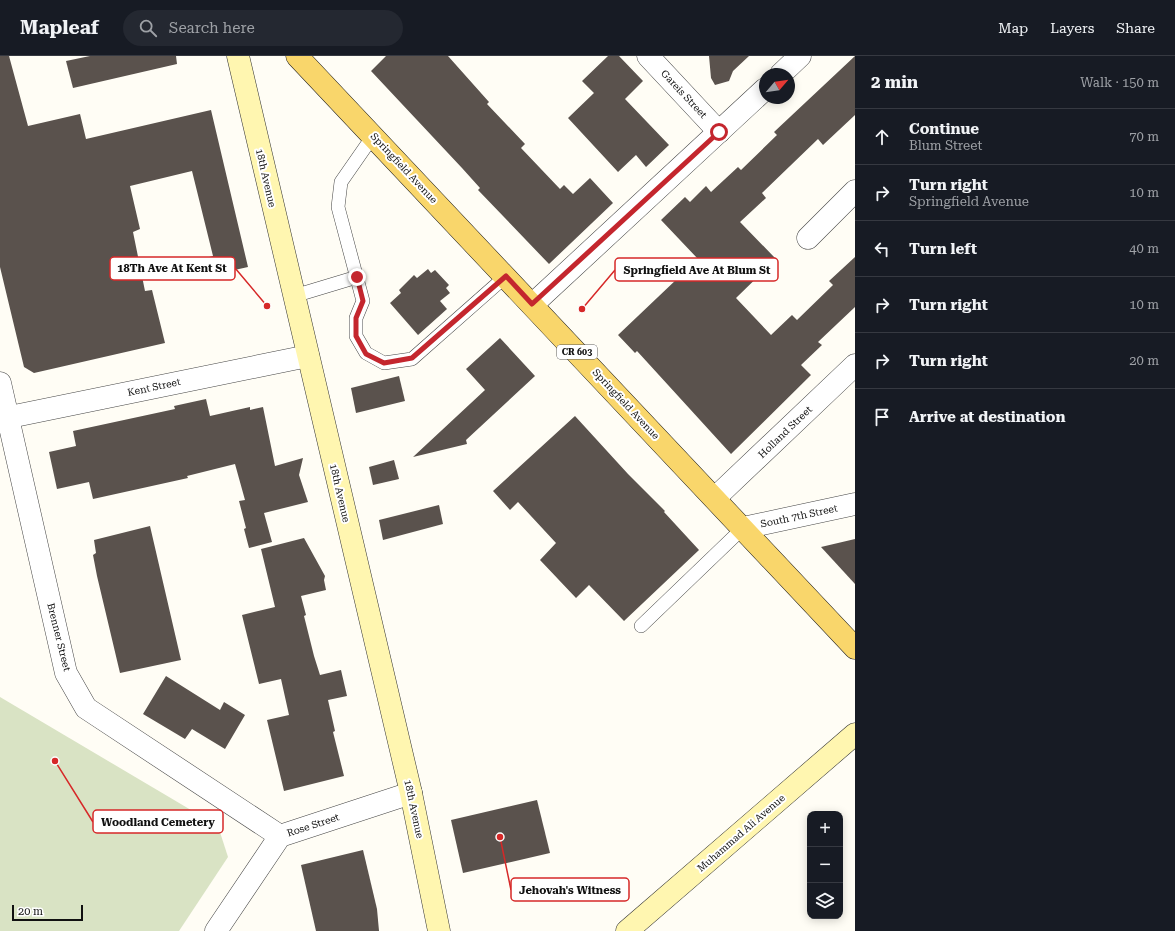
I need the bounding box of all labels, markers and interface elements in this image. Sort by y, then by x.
search box [123,10,403,46]
text: Mapleaf [20,16,99,39]
icon: search [137,17,159,39]
text: Search here [169,19,255,37]
text: Map [998,20,1028,36]
text: Layers [1050,20,1094,36]
text: Share [1116,20,1155,36]
street label: Gareis Street [659,68,709,121]
north arrow [759,68,795,104]
text: 2 min [871,72,918,92]
text: Walk · 150 m [1080,75,1159,90]
text: Continue [909,120,979,138]
route start [710,123,728,141]
icon: ahead [871,126,893,148]
text: 70 m [1129,129,1159,144]
street label: Springfield Avenue [369,131,440,206]
text: Blum Street [909,138,982,153]
street label: 18th Avenue [254,148,278,209]
text: Turn right [909,176,988,194]
icon: right [871,182,893,204]
text: 10 m [1129,185,1159,200]
text: Springfield Avenue [909,194,1029,209]
icon: left [871,238,893,260]
text: Turn left [909,240,977,258]
text: 40 m [1129,241,1159,256]
callout: 18Th Ave At Kent St [110,257,235,280]
callout: Springfield Ave At Blum St [615,258,778,281]
text: 18Th Ave At Kent St [117,262,227,275]
text: Springfield Ave At Blum St [624,264,771,277]
route end [348,268,366,286]
icon: right [871,294,893,316]
text: Turn right [909,296,988,314]
text: 10 m [1129,297,1159,312]
road number: CR 603 [557,345,597,359]
icon: right [871,350,893,372]
text: Turn right [909,352,988,370]
text: 20 m [1129,353,1159,368]
street label: Springfield Avenue [591,367,662,442]
street label: Kent Street [126,376,182,398]
street label: Holland Street [756,404,814,460]
icon: arrive [871,406,893,428]
text: Arrive at destination [909,408,1065,426]
street label: 18th Avenue [328,463,352,524]
street label: South 7th Street [759,502,839,530]
street label: Brenner Street [45,602,73,673]
street label: 18th Avenue [402,779,426,840]
street label: Muhammad Ali Avenue [695,792,787,874]
callout: Woodland Cemetery [93,810,223,833]
street label: Rose Street [285,811,341,839]
map controls [807,811,843,919]
button: + [807,811,843,847]
text: Woodland Cemetery [101,816,215,829]
button: − [807,847,843,883]
callout: Jehovah's Witness [511,878,629,901]
button: layers [807,883,843,919]
text: Jehovah's Witness [519,884,621,897]
scale bar [12,903,83,922]
text: 20 m [18,905,43,918]

